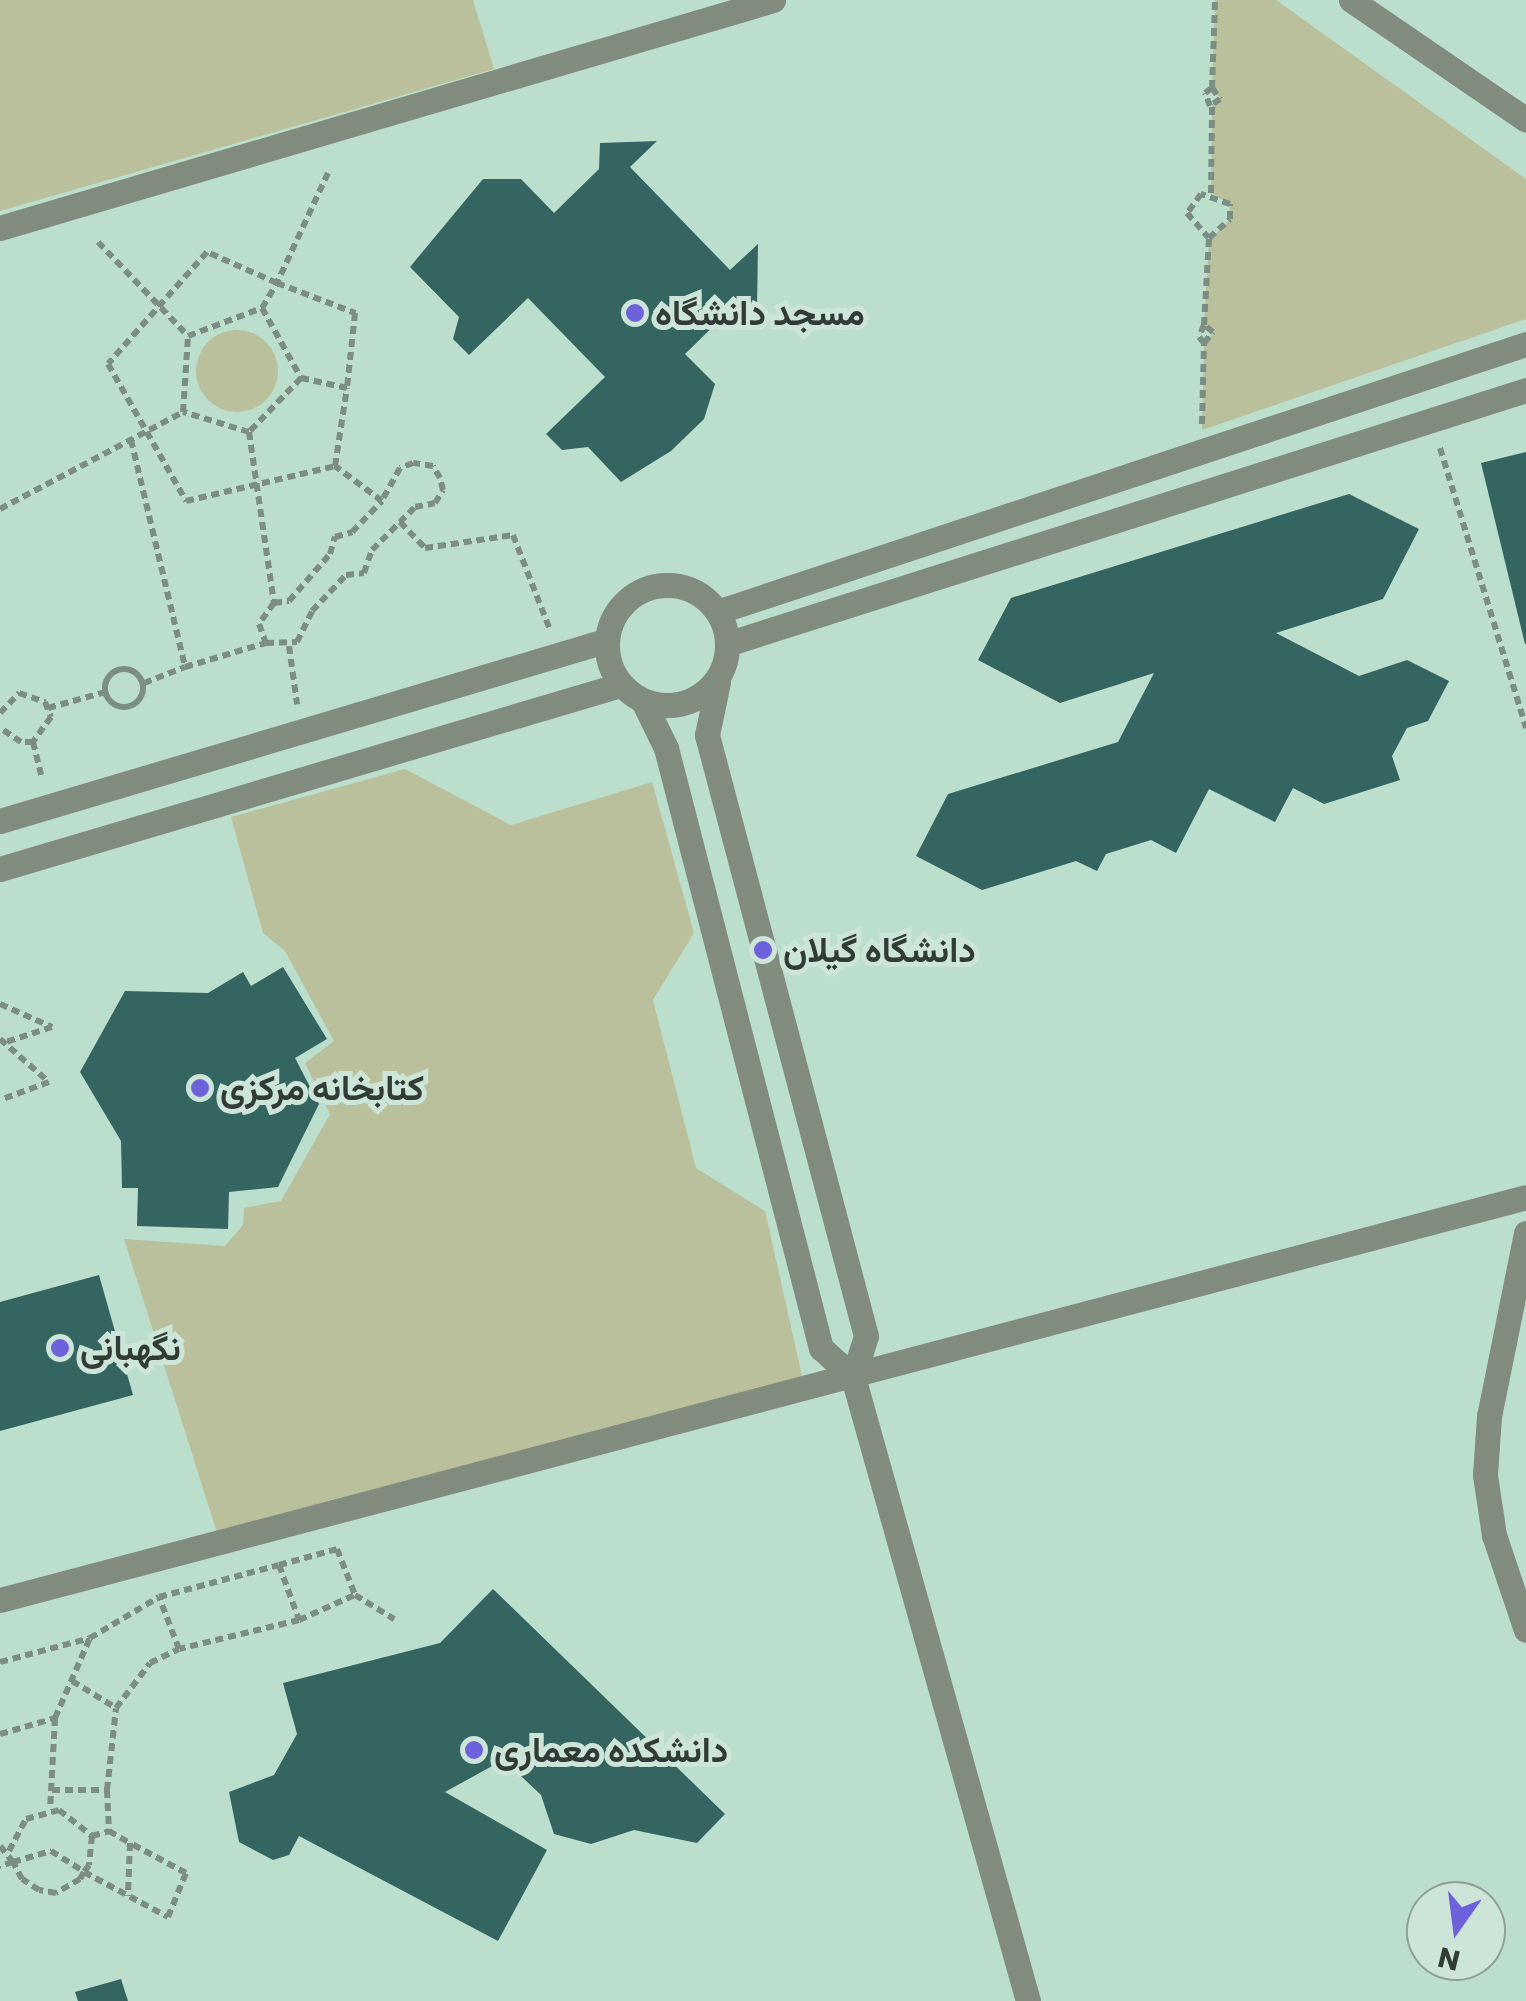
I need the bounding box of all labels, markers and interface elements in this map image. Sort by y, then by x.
place label: مسجد دانشگاه [655,292,865,334]
marker: مسجد دانشگاه [624,302,646,324]
place label: دانشگاه گیلان [783,929,976,971]
marker: دانشگاه گیلان [752,939,774,961]
place label: کتابخانه مرکزی [220,1067,424,1109]
marker: کتابخانه مرکزی [189,1077,211,1099]
place label: نگهبانی [80,1327,181,1369]
marker: نگهبانی [49,1337,71,1359]
place label: دانشکده معماری [494,1729,728,1771]
marker: دانشکده معماری [463,1739,485,1761]
north arrow [1406,1881,1506,1981]
text: N [1434,1937,1464,1980]

